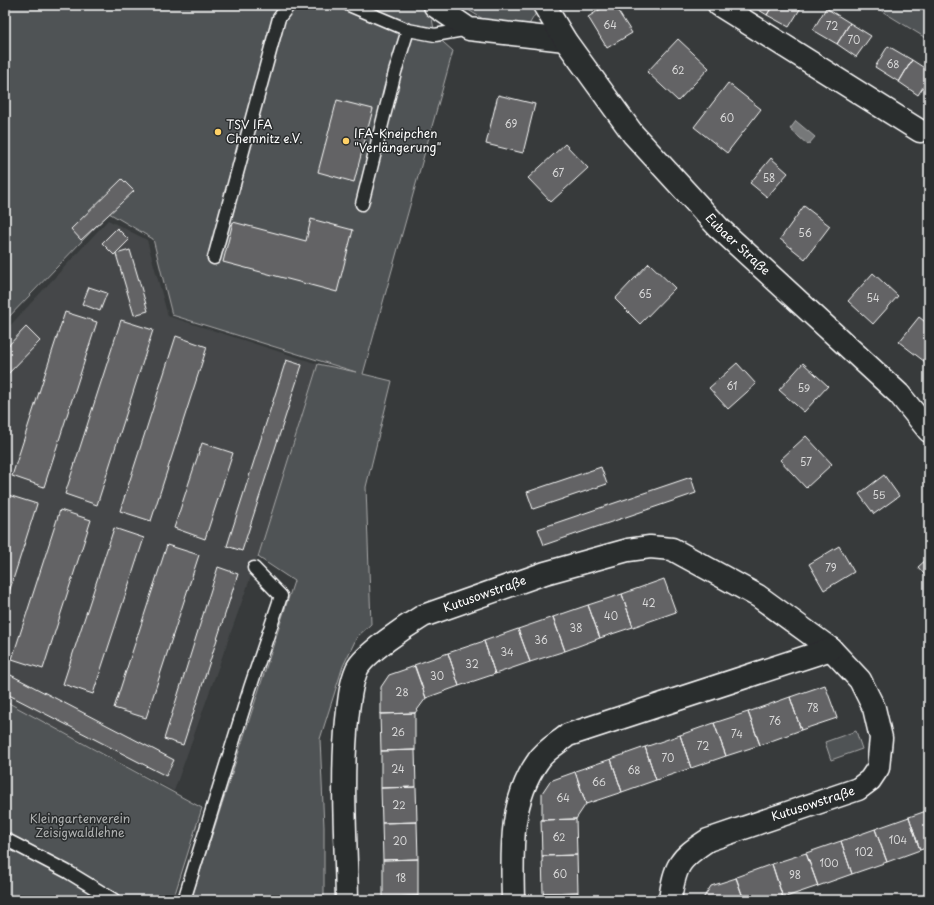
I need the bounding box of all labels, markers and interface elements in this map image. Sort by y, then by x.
house number: 64 [603,17,617,32]
house number: 72 [826,18,838,33]
house number: 70 [848,32,860,47]
house number: 68 [886,56,900,71]
house number: 62 [671,62,685,77]
house number: 60 [720,110,734,125]
place label: TSV IFA Chemnitz e.V. [226,115,303,147]
house number: 69 [505,116,517,131]
place label: IFA-Kneipchen "Verlängerung" [354,124,441,156]
marker: TSV IFA Chemnitz e.V. [213,127,223,137]
marker: IFA-Kneipchen "Verlängerung" [341,136,351,146]
house number: 67 [552,165,564,180]
house number: 58 [763,170,775,185]
street label: Eubaer Straße [702,209,775,279]
house number: 56 [798,225,812,240]
house number: 65 [638,286,652,301]
house number: 54 [866,290,880,305]
house number: 61 [726,378,738,393]
house number: 59 [798,380,810,395]
house number: 57 [800,454,812,469]
house number: 55 [873,487,886,502]
house number: 79 [825,560,837,575]
street label: Kutusowstraße [440,570,528,616]
house number: 42 [642,595,656,610]
house number: 40 [604,608,618,623]
house number: 38 [570,620,582,635]
house number: 36 [534,632,548,647]
house number: 34 [500,644,514,659]
house number: 32 [465,656,479,671]
house number: 30 [430,668,444,683]
house number: 28 [395,684,409,699]
house number: 78 [807,700,819,715]
house number: 76 [769,713,781,728]
house number: 26 [391,724,405,739]
house number: 74 [731,726,743,741]
house number: 72 [697,738,709,753]
house number: 70 [662,750,674,765]
house number: 24 [391,761,405,776]
house number: 68 [627,762,641,777]
house number: 66 [592,774,606,789]
street label: Kutusowstraße [769,781,857,825]
house number: 64 [556,790,570,805]
house number: 22 [392,797,406,812]
park label: Kleingartenverein Zeisigwaldlehne [30,809,130,841]
house number: 62 [552,829,566,844]
house number: 104 [889,832,908,847]
house number: 20 [393,833,407,848]
house number: 102 [855,844,873,859]
house number: 100 [819,855,839,870]
house number: 60 [553,866,567,881]
house number: 98 [789,867,801,882]
house number: 18 [396,870,406,885]

